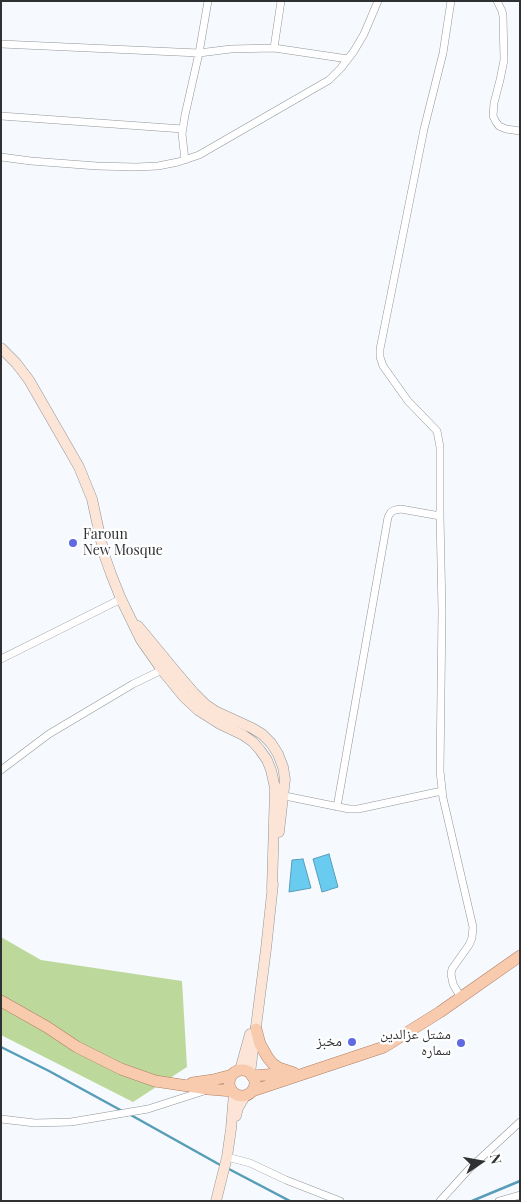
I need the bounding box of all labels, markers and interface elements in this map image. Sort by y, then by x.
place label: Faroun New Mosque [83,527,163,560]
marker: Faroun New Mosque [67,537,79,549]
place label: مشتل عزالدين سماره [380,1027,451,1060]
place label: مخبز [317,1034,342,1050]
marker: مخبز [346,1036,358,1048]
marker: مشتل عزالدين سماره [455,1037,467,1049]
north arrow [456,1137,506,1187]
text: N [486,1152,507,1166]

